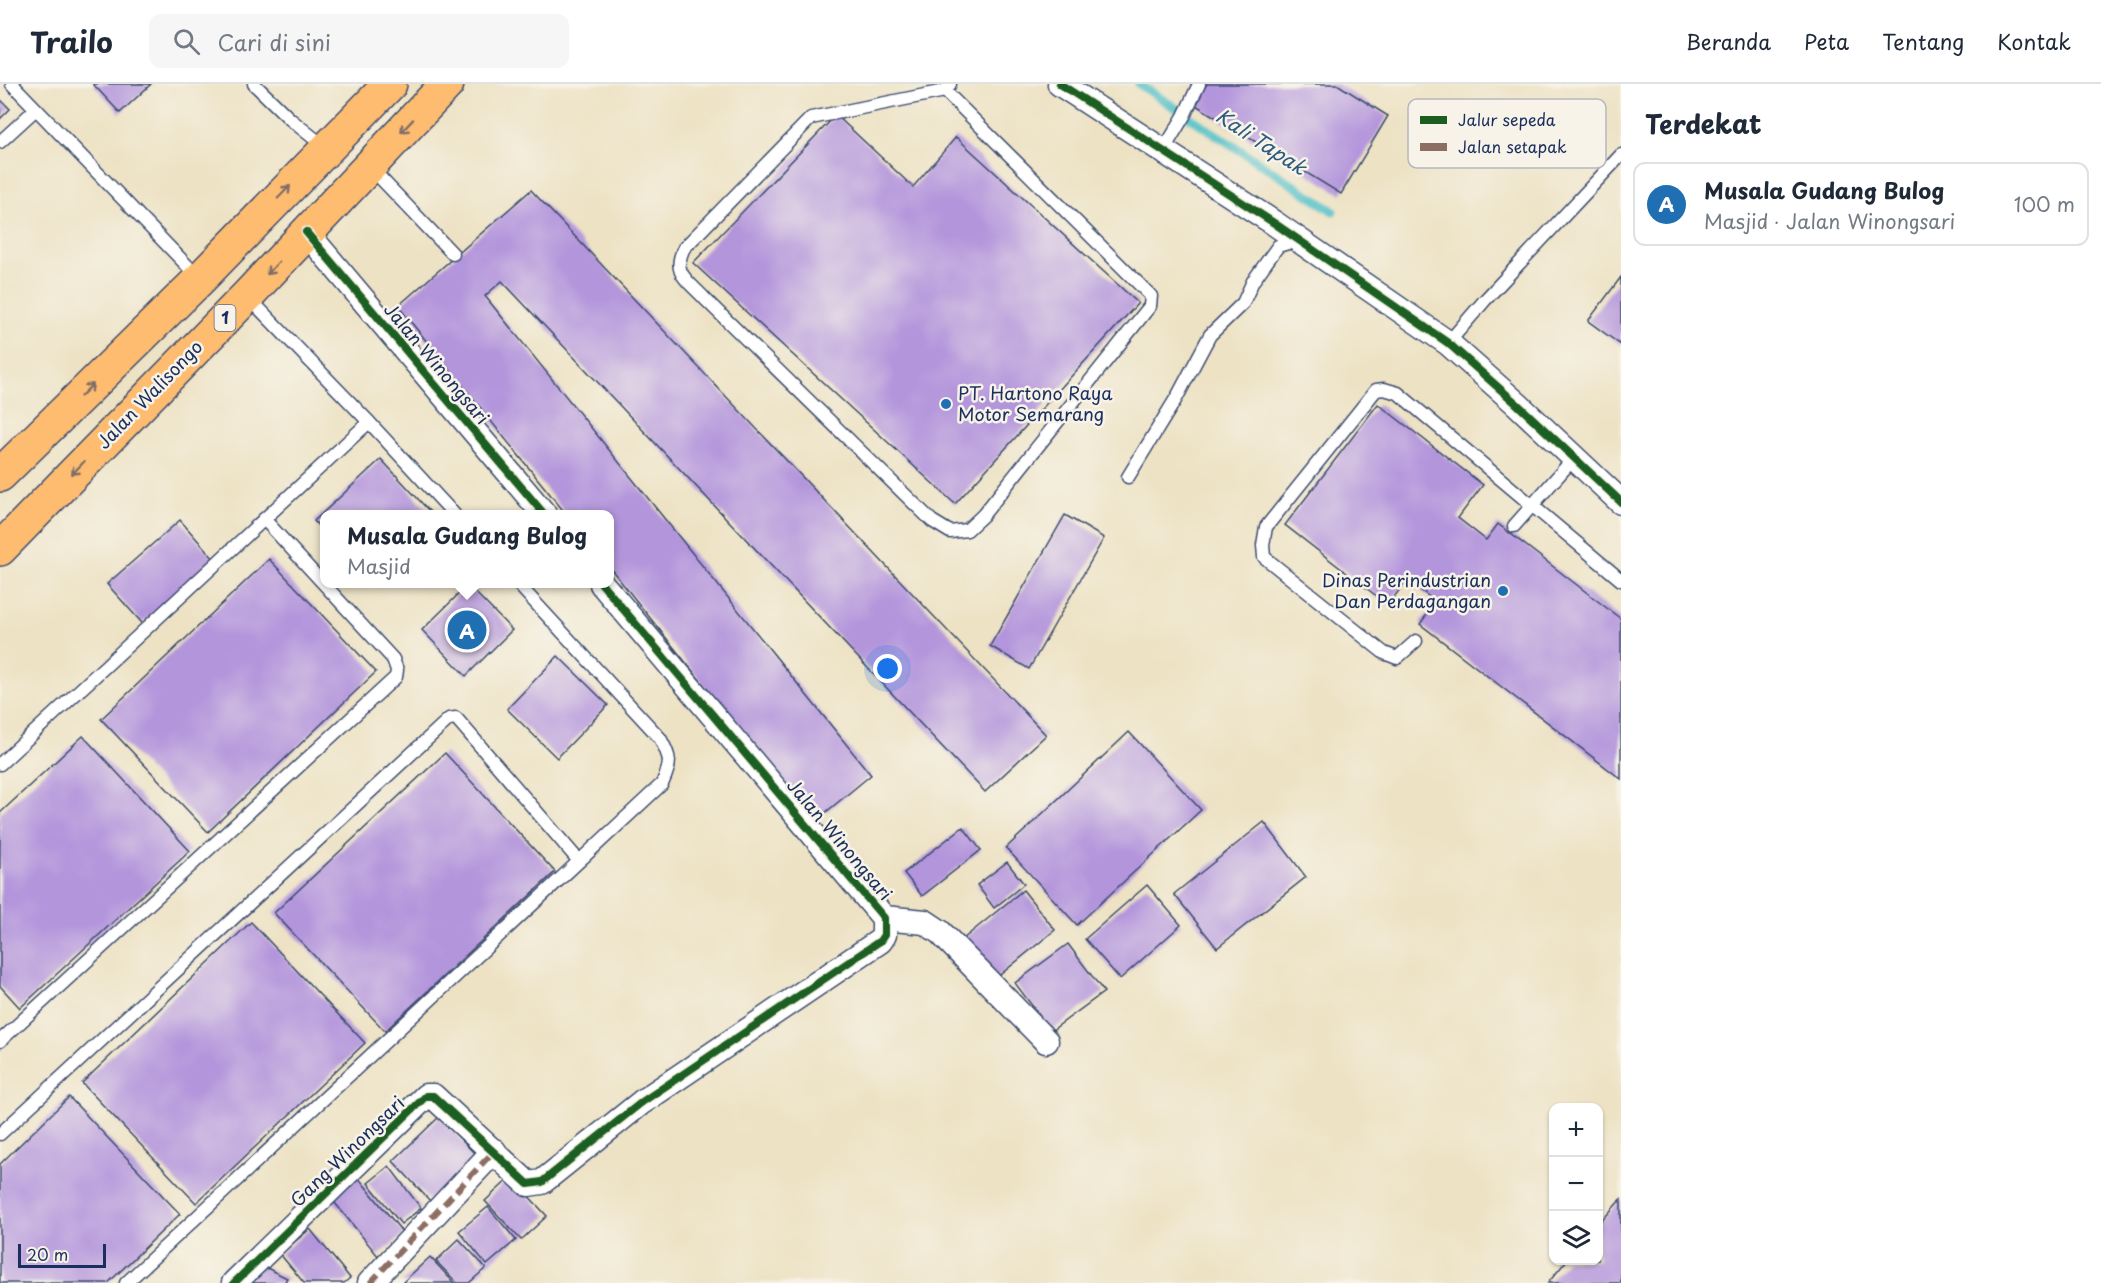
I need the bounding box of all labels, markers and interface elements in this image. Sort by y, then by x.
search box [149,14,569,68]
text: Trailo [30,20,113,63]
icon: search [170,25,203,58]
text: Cari di sini [218,25,331,58]
text: Beranda [1686,25,1771,57]
text: Peta [1804,25,1849,57]
text: Tentang [1882,25,1964,57]
text: Kontak [1997,25,2071,57]
legend [1408,99,1606,168]
water label: Kali Tapak [1210,101,1314,182]
text: Terdekat [1645,104,1762,143]
text: Jalur sepeda [1458,107,1556,131]
one-way arrow [399,119,414,134]
text: Jalan setapak [1458,134,1567,158]
text: Musala Gudang Bulog [1704,173,1944,206]
one-way arrow [276,185,291,200]
text: A [1659,189,1674,219]
text: 100 m [2014,189,2075,219]
text: Masjid · Jalan Winongsari [1704,206,1955,236]
one-way arrow [266,260,280,275]
street label: Jalan Winongsari [378,296,496,430]
road number: 1 [214,305,236,331]
street label: Jalan Walisongo [90,333,208,455]
place label: PT. Hartono Raya Motor Semarang [958,379,1113,427]
one-way arrow [79,382,94,397]
marker: PT. Hartono Raya Motor Semarang [939,397,953,411]
one-way arrow [71,461,86,476]
popup [320,510,614,588]
text: Musala Gudang Bulog [347,518,587,551]
text: Masjid [347,551,411,581]
place label: Dinas Perindustrian Dan Perdagangan [1322,566,1491,614]
marker: Dinas Perindustrian Dan Perdagangan [1496,584,1510,598]
pin: A [448,608,486,652]
your location [873,654,902,683]
street label: Jalan Winongsari [781,772,899,906]
street label: Gang Winongsari [284,1089,410,1213]
map controls [1549,1103,1603,1265]
button: + [1549,1103,1603,1157]
button: − [1549,1157,1603,1211]
button: layers [1549,1211,1603,1265]
scale bar [18,1241,106,1268]
text: 20 m [27,1242,68,1266]

